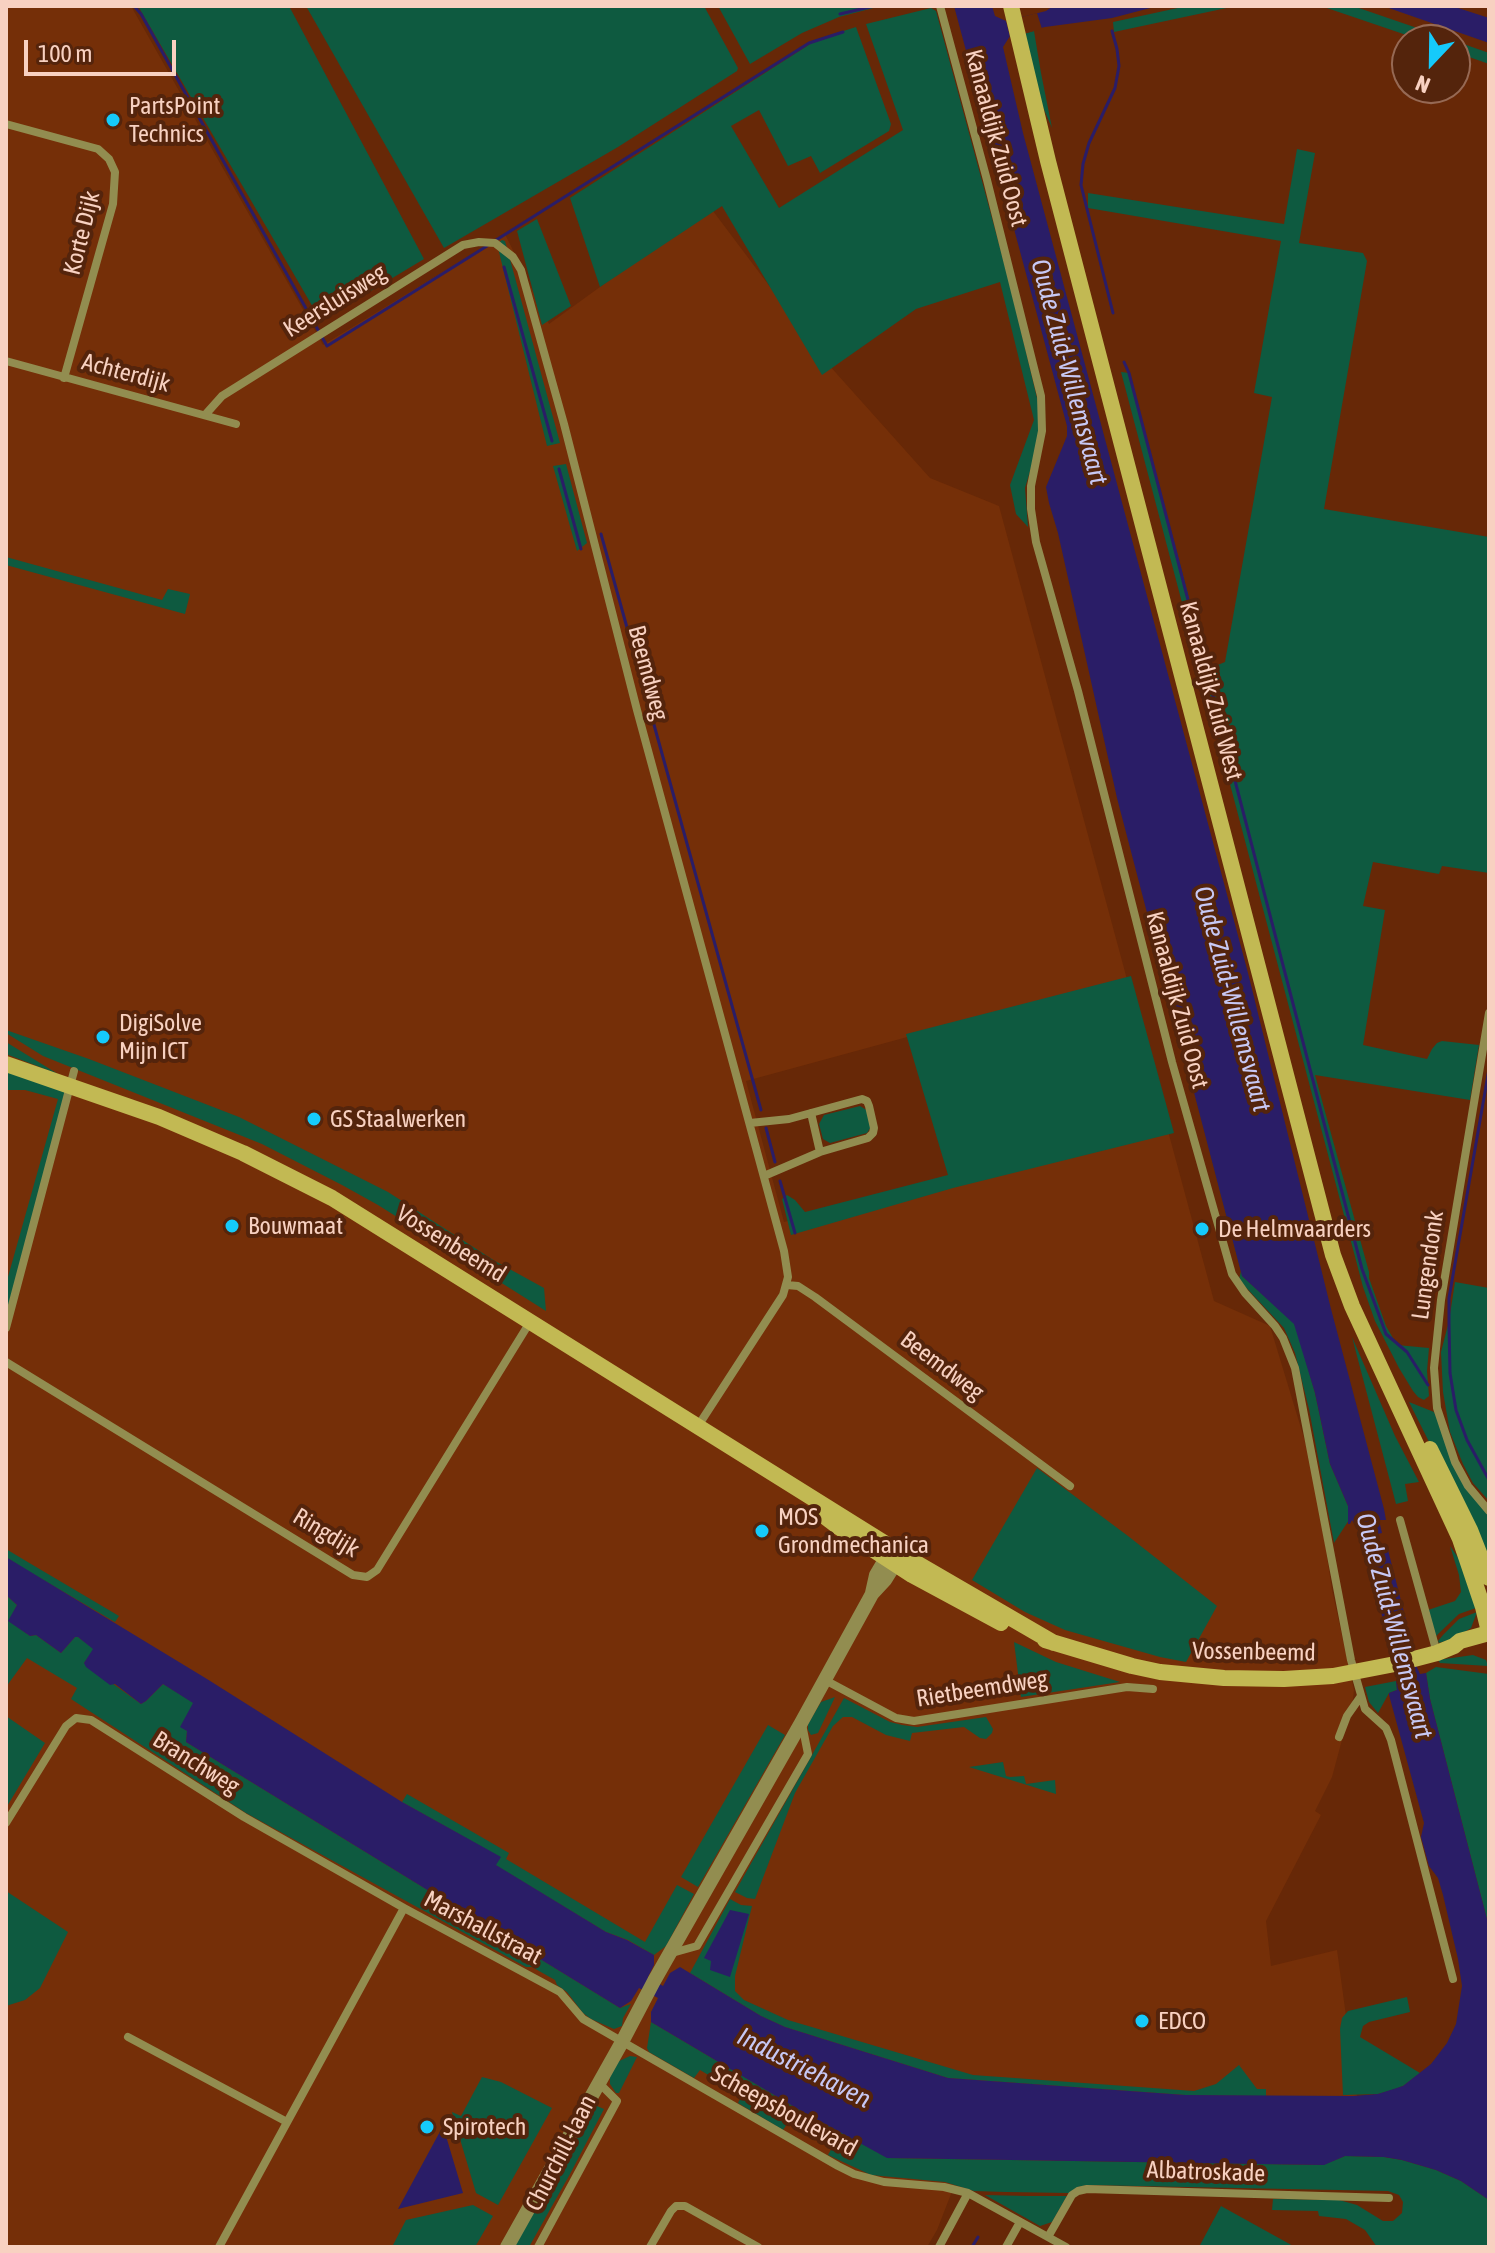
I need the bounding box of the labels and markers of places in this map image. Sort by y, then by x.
place label: PartsPoint Technics [129,92,221,148]
marker: PartsPoint Technics [104,111,122,129]
place label: DigiSolve Mijn ICT [119,1009,202,1065]
marker: DigiSolve Mijn ICT [94,1028,112,1046]
place label: GS Staalwerken [330,1105,466,1133]
marker: GS Staalwerken [305,1110,323,1128]
place label: Bouwmaat [248,1212,343,1240]
place label: De Helmvaarders [1218,1215,1371,1243]
marker: Bouwmaat [223,1217,241,1235]
marker: De Helmvaarders [1193,1220,1211,1238]
place label: MOS Grondmechanica [778,1503,929,1559]
marker: MOS Grondmechanica [753,1522,771,1540]
place label: EDCO [1158,2007,1206,2035]
marker: EDCO [1133,2012,1151,2030]
place label: Spirotech [443,2113,526,2141]
marker: Spirotech [418,2118,436,2136]

